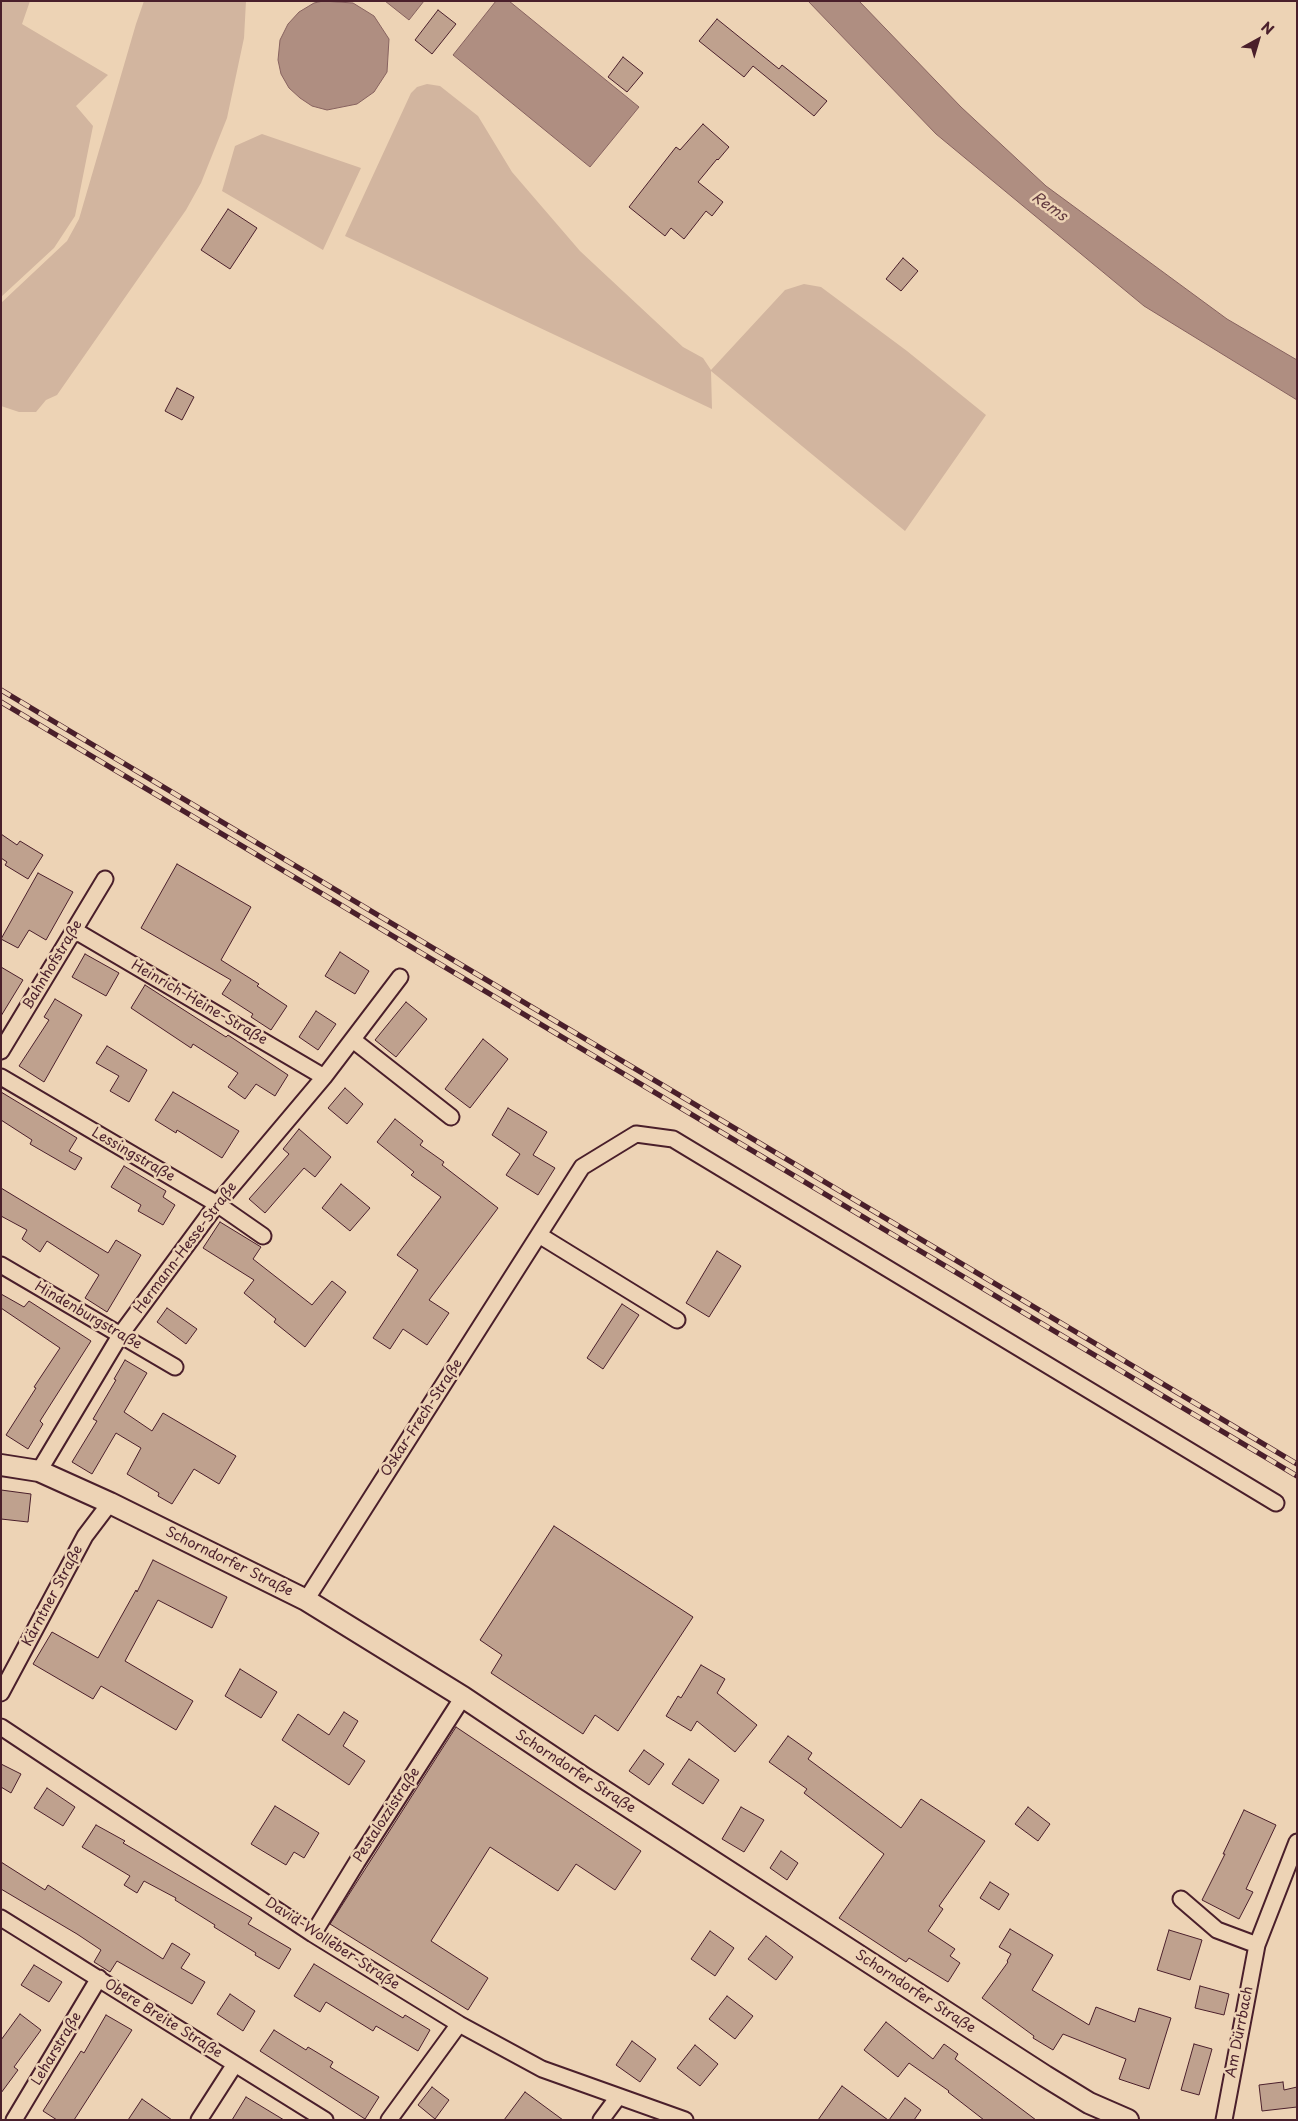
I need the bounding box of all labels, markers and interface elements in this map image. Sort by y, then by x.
north arrow [1233,15,1283,65]
text: N [1257,16,1279,40]
water label: Rems [1028,189,1070,225]
street label: Bahnhofstraße [20,917,86,1013]
street label: Heinrich-Heine-Straße [128,957,270,1049]
street label: Lessingstraße [88,1124,178,1186]
street label: Hermann-Hesse-Straße [131,1179,241,1317]
street label: Hindenburgstraße [31,1279,145,1353]
street label: Oskar-Frech-Straße [378,1356,466,1480]
street label: Schorndorfer Straße [162,1524,296,1600]
street label: Kärntner Straße [19,1543,87,1649]
street label: Schorndorfer Straße [512,1727,638,1817]
street label: Pestalozzistraße [350,1765,424,1865]
street label: David-Wolleber-Straße [262,1894,402,1994]
street label: Schorndorfer Straße [852,1947,978,2037]
street label: Obere Breite Straße [101,1976,225,2062]
street label: Am Dürrbach [1223,1985,1257,2079]
street label: Leharstraße [29,2009,85,2089]

